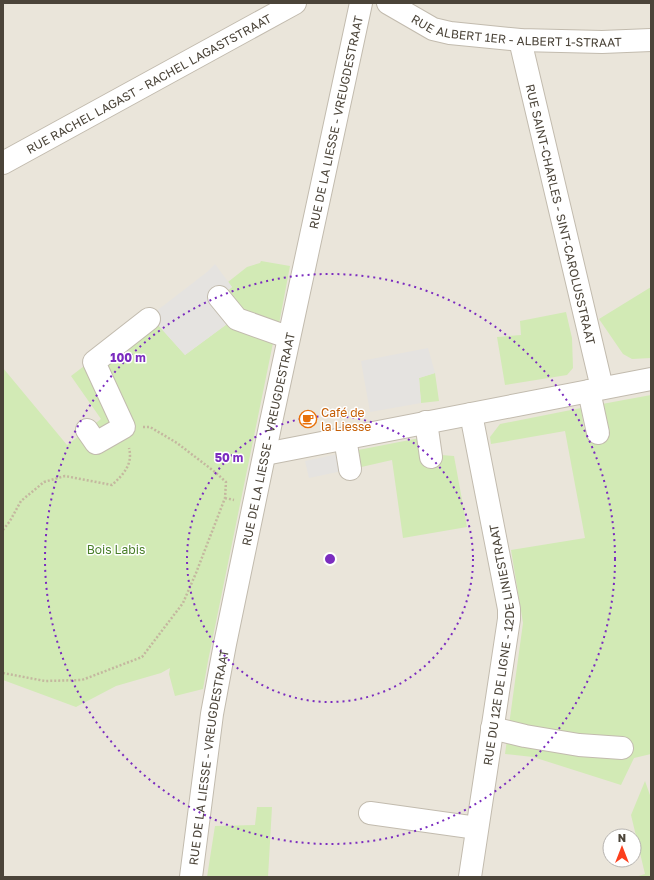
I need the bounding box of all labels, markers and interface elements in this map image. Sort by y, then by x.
street label: RUE RACHEL LAGAST - RACHEL LAGASTSTRAAT [24,10,274,156]
street label: RUE ALBERT 1ER - ALBERT 1-STRAAT [409,11,623,50]
street label: RUE DE LA LIESSE - VREUGDESTRAAT [305,13,366,230]
street label: RUE SAINT-CHARLES - SINT-CAROLUSSTRAAT [523,82,599,347]
street label: RUE DE LA LIESSE - VREUGDESTRAAT [238,330,298,547]
text: 100 m [110,350,146,365]
place label: Café de la Liesse [321,405,371,434]
cafe icon: Café de la Liesse [298,409,318,429]
text: 50 m [215,450,243,465]
street label: RUE DU 12E DE LIGNE - 12DE LINIESTRAAT [479,523,517,766]
park label: Bois Labis [87,542,145,557]
centre of rings [323,552,337,566]
street label: RUE DE LA LIESSE - VREUGDESTRAAT [185,648,231,866]
north arrow [602,828,642,868]
text: N [618,831,626,844]

